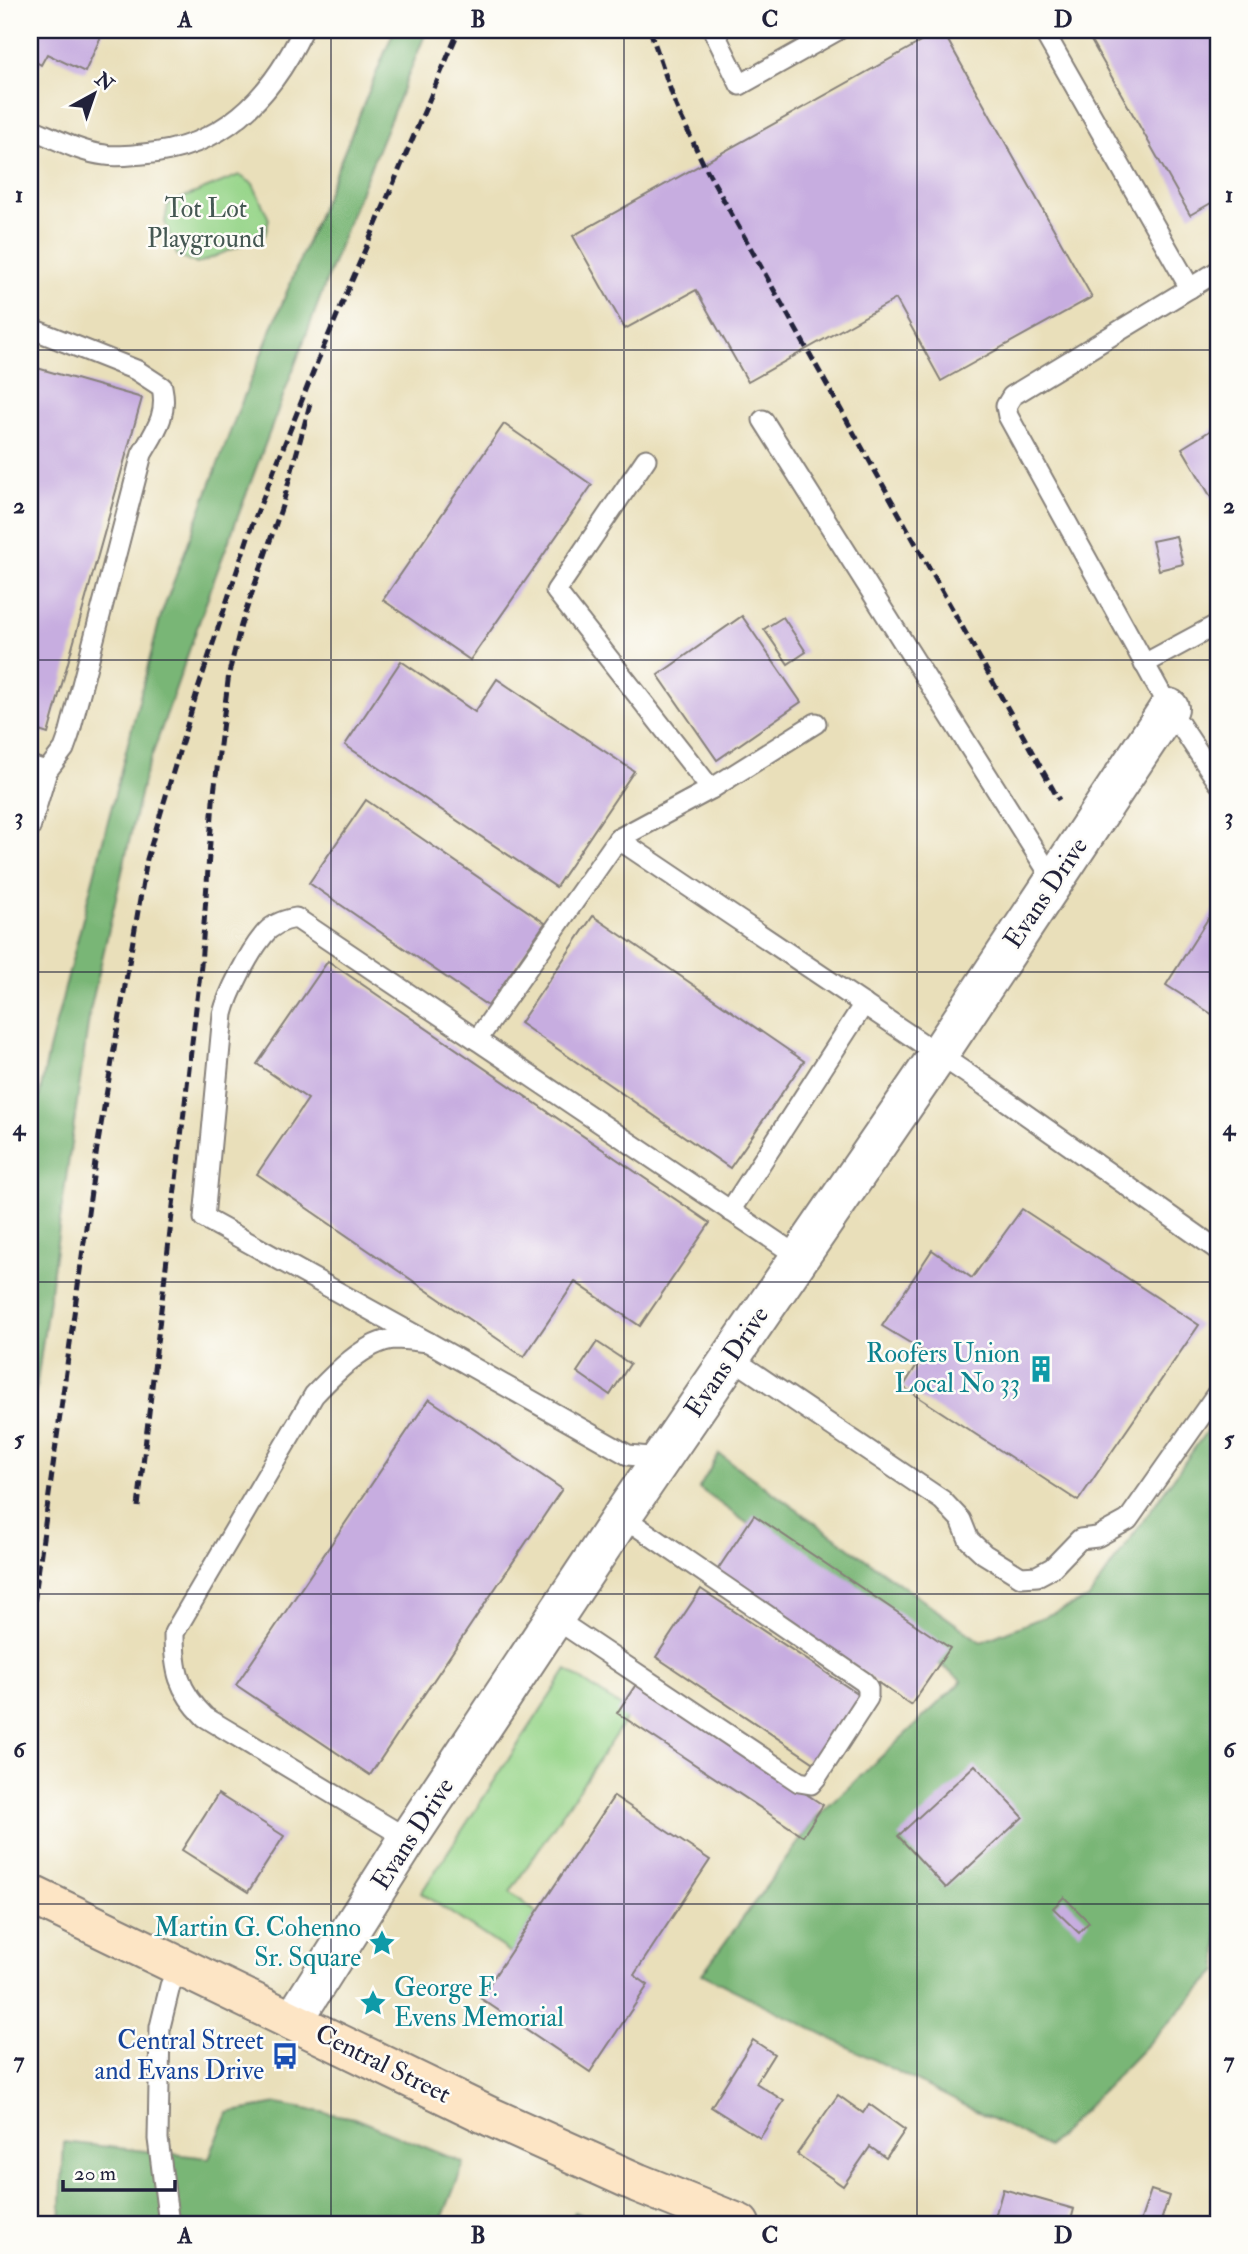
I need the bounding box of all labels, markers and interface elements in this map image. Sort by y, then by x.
text: A [177,5,193,34]
text: B [470,5,486,34]
text: C [762,5,778,34]
text: D [1054,5,1072,34]
north arrow [60,60,130,130]
text: N [89,66,119,97]
text: 1 [15,180,23,209]
text: 1 [1225,180,1233,209]
park label: Tot Lot Playground [147,193,265,255]
text: 2 [13,491,25,520]
text: 2 [1223,491,1235,520]
text: 3 [15,802,23,831]
text: 3 [1225,802,1233,831]
street label: Evans Drive [997,831,1095,955]
text: 4 [12,1113,27,1142]
text: 4 [1222,1113,1237,1142]
street label: Evans Drive [678,1300,776,1424]
place label: Roofers Union Local No 33 [866,1338,1020,1400]
building icon: Roofers Union Local No 33 [1026,1354,1056,1384]
text: 5 [14,1424,25,1453]
text: 5 [1224,1424,1235,1453]
text: 6 [13,1735,27,1764]
text: 6 [1223,1735,1237,1764]
street label: Evans Drive [365,1772,461,1896]
place label: Martin G. Cohenno Sr. Square [154,1912,361,1974]
place icon: Martin G. Cohenno Sr. Square [367,1928,397,1958]
place label: George F. Evens Memorial [394,1972,564,2034]
place icon: George F. Evens Memorial [358,1988,388,2018]
street label: Central Street [310,2017,456,2111]
place label: Central Street and Evans Drive [94,2025,264,2087]
bus stop icon: Central Street and Evans Drive [270,2041,300,2071]
text: 7 [14,2046,25,2075]
text: 7 [1224,2046,1235,2075]
scale bar [63,2149,175,2193]
text: 20 m [74,2160,116,2187]
text: A [177,2221,193,2250]
text: B [470,2221,486,2250]
text: C [762,2221,778,2250]
text: D [1054,2221,1072,2250]

